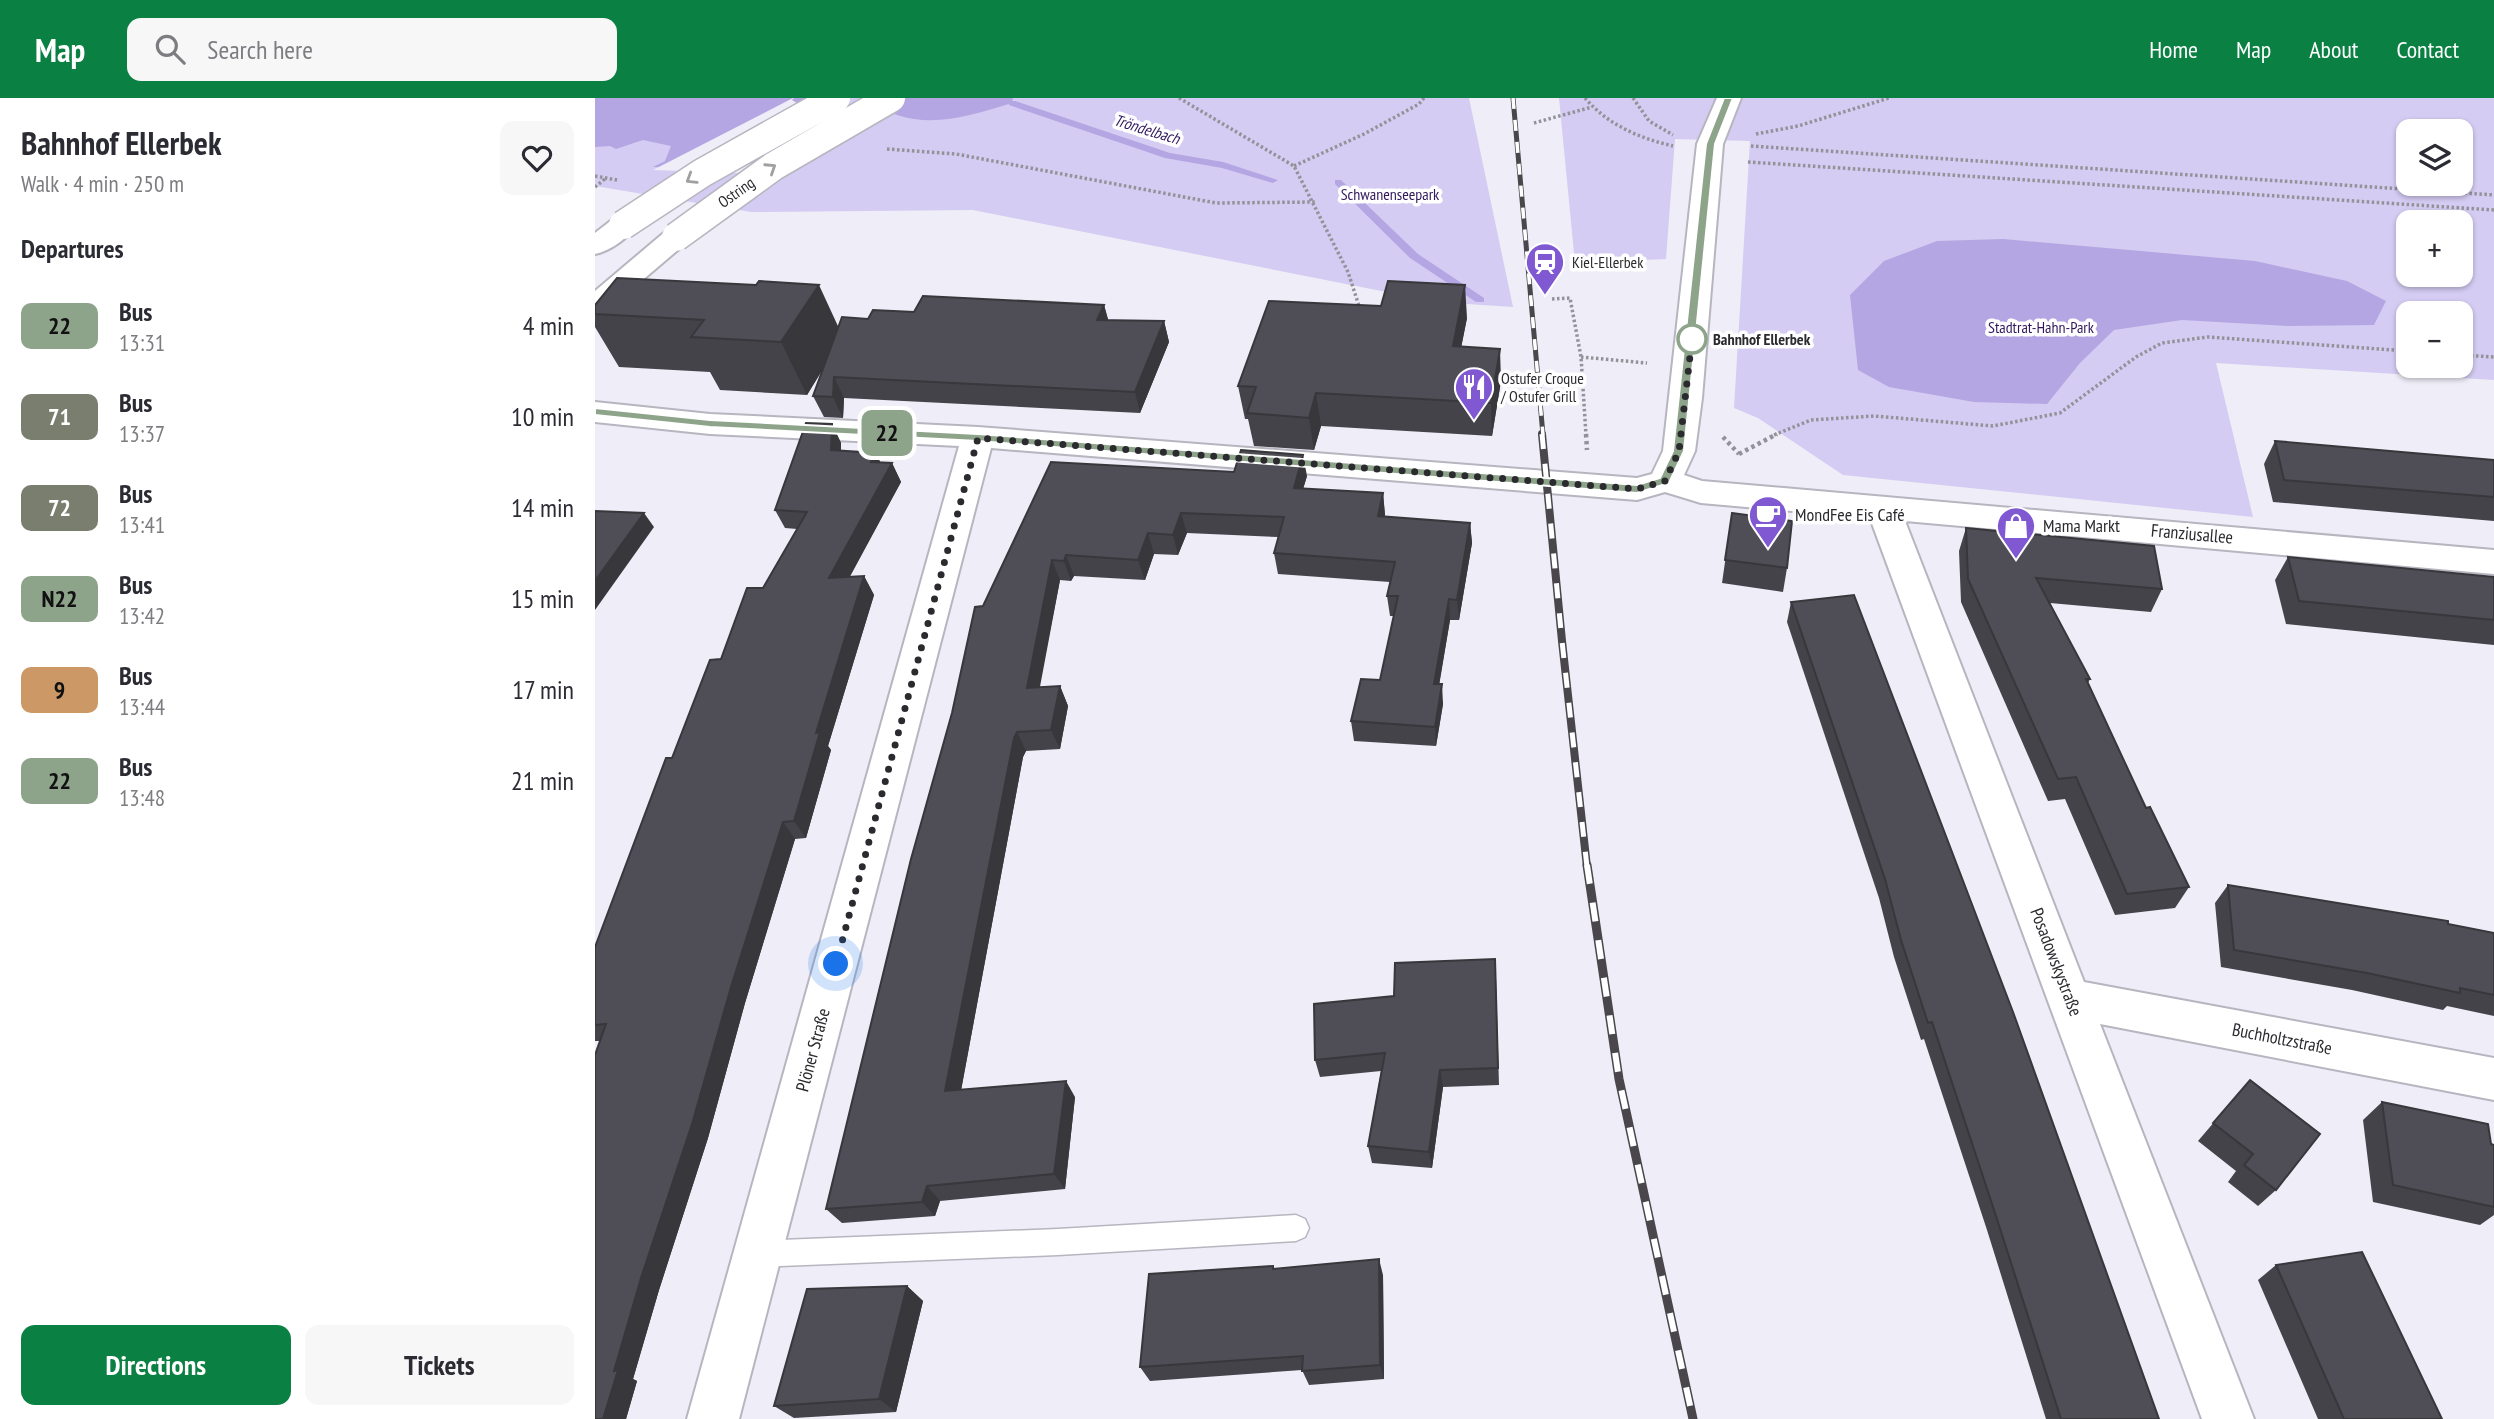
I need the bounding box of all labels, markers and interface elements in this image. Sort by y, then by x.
search box [127,18,617,81]
text: Map [35,28,85,71]
icon: search [151,30,189,68]
text: Search here [207,33,313,66]
text: Home [2149,34,2198,65]
text: Map [2236,34,2271,65]
text: About [2309,34,2358,65]
text: Contact [2396,34,2459,65]
water label: Tröndelbach [1112,110,1183,149]
map controls [2396,119,2473,378]
button: layers [2396,119,2473,196]
text: Bahnhof Ellerbek [21,121,222,164]
button: heart [500,121,574,195]
one-way arrow [763,164,776,177]
text: Walk · 4 min · 250 m [21,169,184,198]
one-way arrow [686,171,699,184]
street label: Ostring [714,172,758,212]
park label: Schwanenseepark [1341,184,1440,204]
button: + [2396,210,2473,287]
text: Departures [21,232,124,265]
station icon: Kiel-Ellerbek [1524,241,1566,296]
place label: Kiel-Ellerbek [1572,252,1644,272]
text: Bus [119,295,152,328]
button: − [2396,301,2473,378]
text: 4 min [523,309,574,342]
text: 22 [48,310,71,341]
park label: Stadtrat-Hahn-Park [1988,317,2095,337]
marker: Bahnhof Ellerbek [1677,324,1707,354]
text: 13:31 [119,328,165,357]
place label: Bahnhof Ellerbek [1713,329,1811,349]
restaurant icon: Ostufer Croque / Ostufer Grill [1453,366,1495,421]
place label: Ostufer Croque / Ostufer Grill [1500,368,1584,406]
text: Bus [119,386,152,419]
text: 10 min [511,400,574,433]
text: 71 [48,401,71,432]
line badge: 22 [855,410,919,456]
text: 22 [876,417,898,448]
text: 13:37 [119,419,165,448]
text: Bus [119,477,152,510]
text: 14 min [511,491,574,524]
text: 72 [48,492,71,523]
cafe icon: MondFee Eis Café [1747,494,1789,549]
place label: MondFee Eis Café [1795,503,1905,526]
shop icon: Mama Markt [1995,505,2037,560]
text: 13:41 [119,510,165,539]
place label: Mama Markt [2043,514,2120,537]
street label: Franziusallee [2150,518,2234,549]
text: Bus [119,568,152,601]
text: 15 min [511,582,574,615]
text: N22 [42,583,77,614]
text: 13:42 [119,601,165,630]
text: Bus [119,659,152,692]
text: 17 min [512,673,574,706]
text: 9 [54,674,65,705]
text: 13:44 [119,692,165,721]
text: Bus [119,750,152,783]
text: 21 min [511,764,574,797]
text: 22 [48,765,71,796]
text: 13:48 [119,783,165,812]
street label: Posadowskystraße [2025,905,2088,1019]
your location [818,946,853,981]
street label: Plöner Straße [790,1006,835,1094]
street label: Buchholtzstraße [2230,1018,2334,1059]
button: Directions [21,1325,291,1405]
button: Tickets [305,1325,574,1405]

